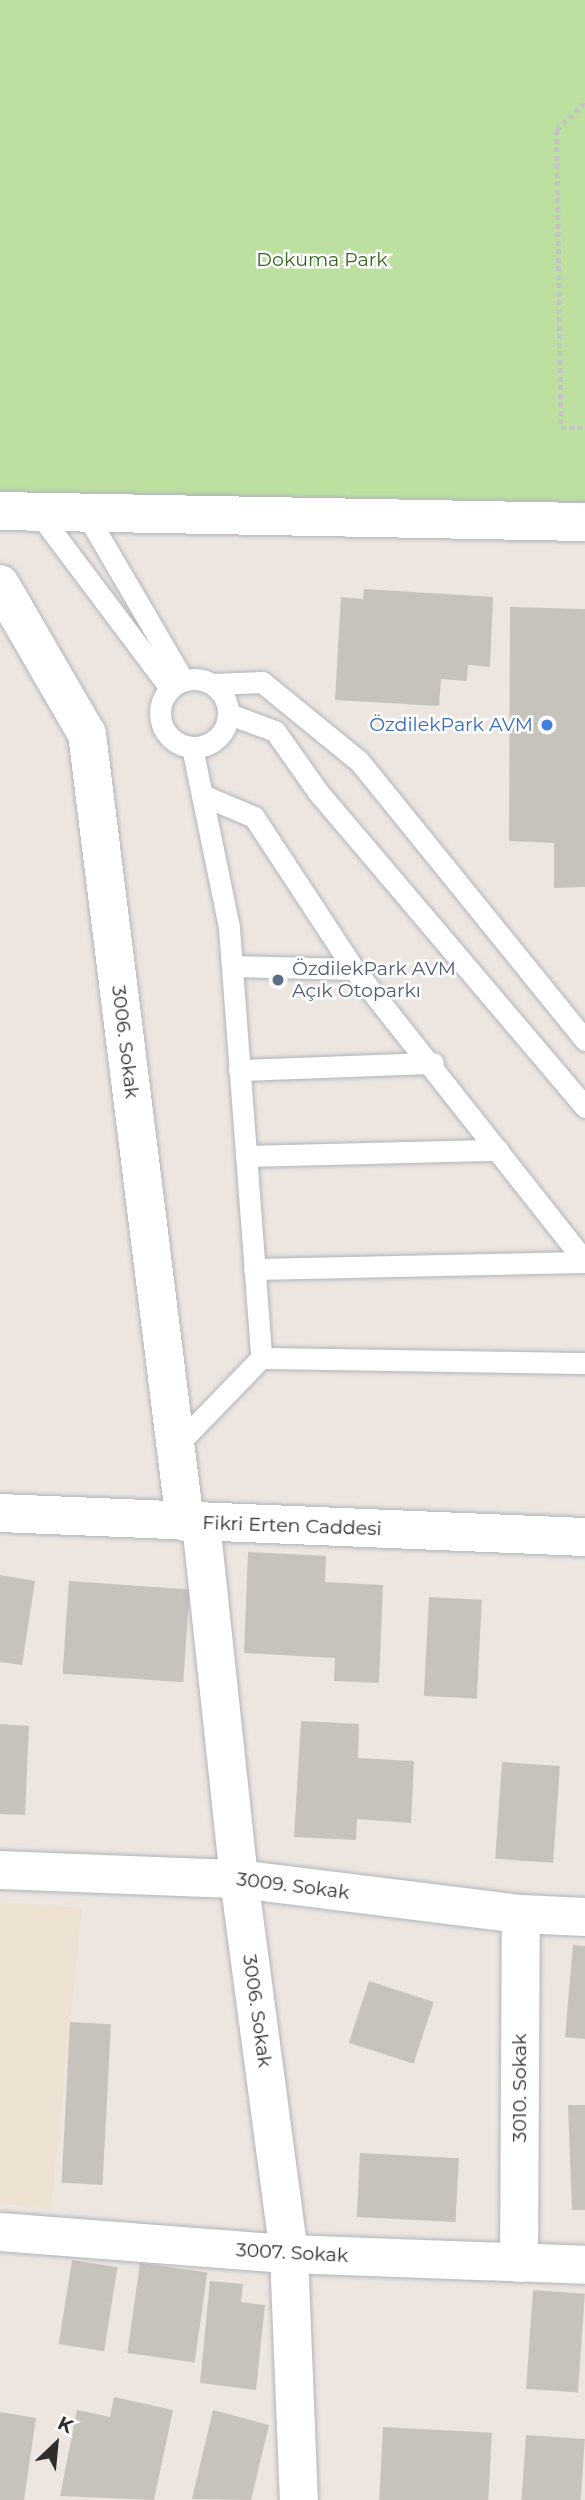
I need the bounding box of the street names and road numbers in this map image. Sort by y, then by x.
street label: 3006. Sokak [107,984,143,1100]
street label: Fikri Erten Caddesi [202,1511,382,1541]
street label: 3009. Sokak [235,1868,351,1904]
street label: 3006. Sokak [238,1953,276,2069]
street label: 3010. Sokak [509,2034,531,2142]
street label: 3007. Sokak [235,2239,349,2267]

